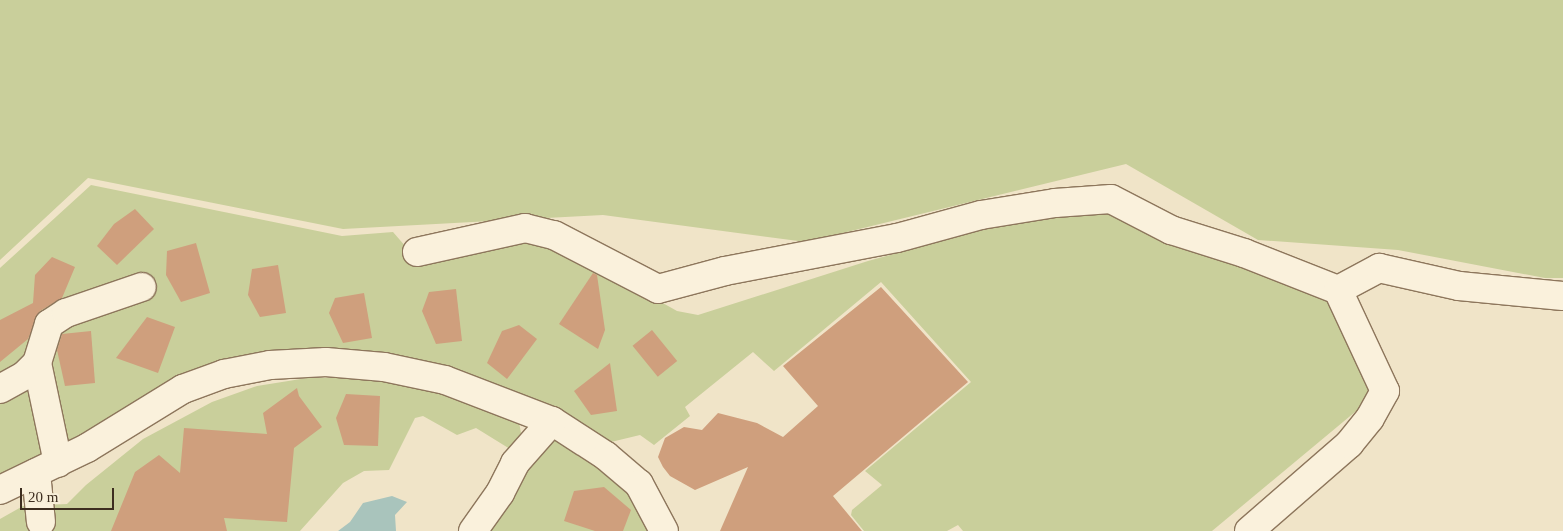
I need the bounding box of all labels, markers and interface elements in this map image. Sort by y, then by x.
scale bar [22,478,116,510]
text: 20 m [28,489,58,505]

